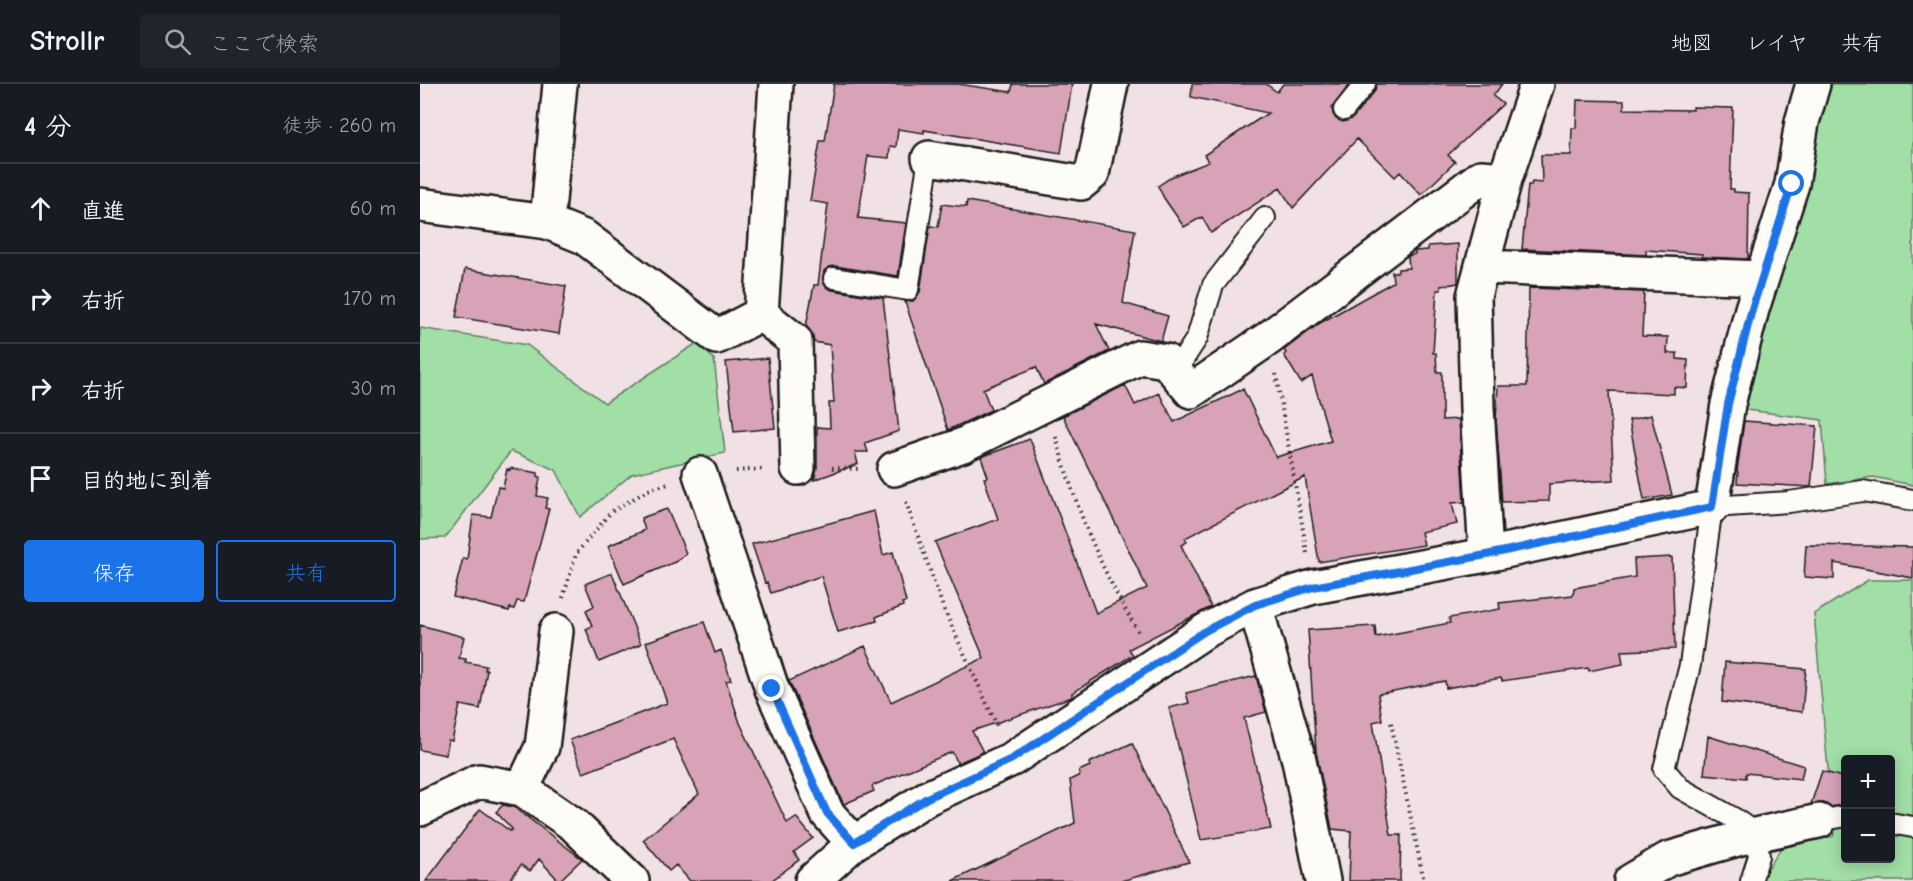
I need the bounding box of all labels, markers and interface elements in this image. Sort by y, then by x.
search box [140,14,560,68]
text: Strollr [30,25,104,57]
icon: search [161,25,194,58]
text: ここで検索 [209,31,319,57]
text: 地図 [1671,31,1713,55]
text: レイヤ [1746,31,1808,55]
text: 共有 [1841,31,1883,55]
text: 4 分 [24,112,71,142]
text: 徒歩 · 260 m [282,114,396,137]
route start [1778,170,1804,196]
icon: ahead [24,192,57,225]
text: 60 m [350,197,396,220]
text: 直進 [81,198,125,224]
icon: right [24,282,57,315]
text: 170 m [343,287,396,310]
text: 右折 [81,288,125,314]
icon: right [24,372,57,405]
text: 30 m [350,377,396,400]
text: 右折 [81,378,125,404]
icon: arrive [24,462,57,495]
text: 目的地に到着 [81,468,213,494]
button: 保存 [24,540,204,602]
button: 共有 [216,540,396,602]
route end [758,675,784,701]
map controls [1841,755,1895,863]
button: + [1841,755,1895,809]
button: − [1841,809,1895,863]

